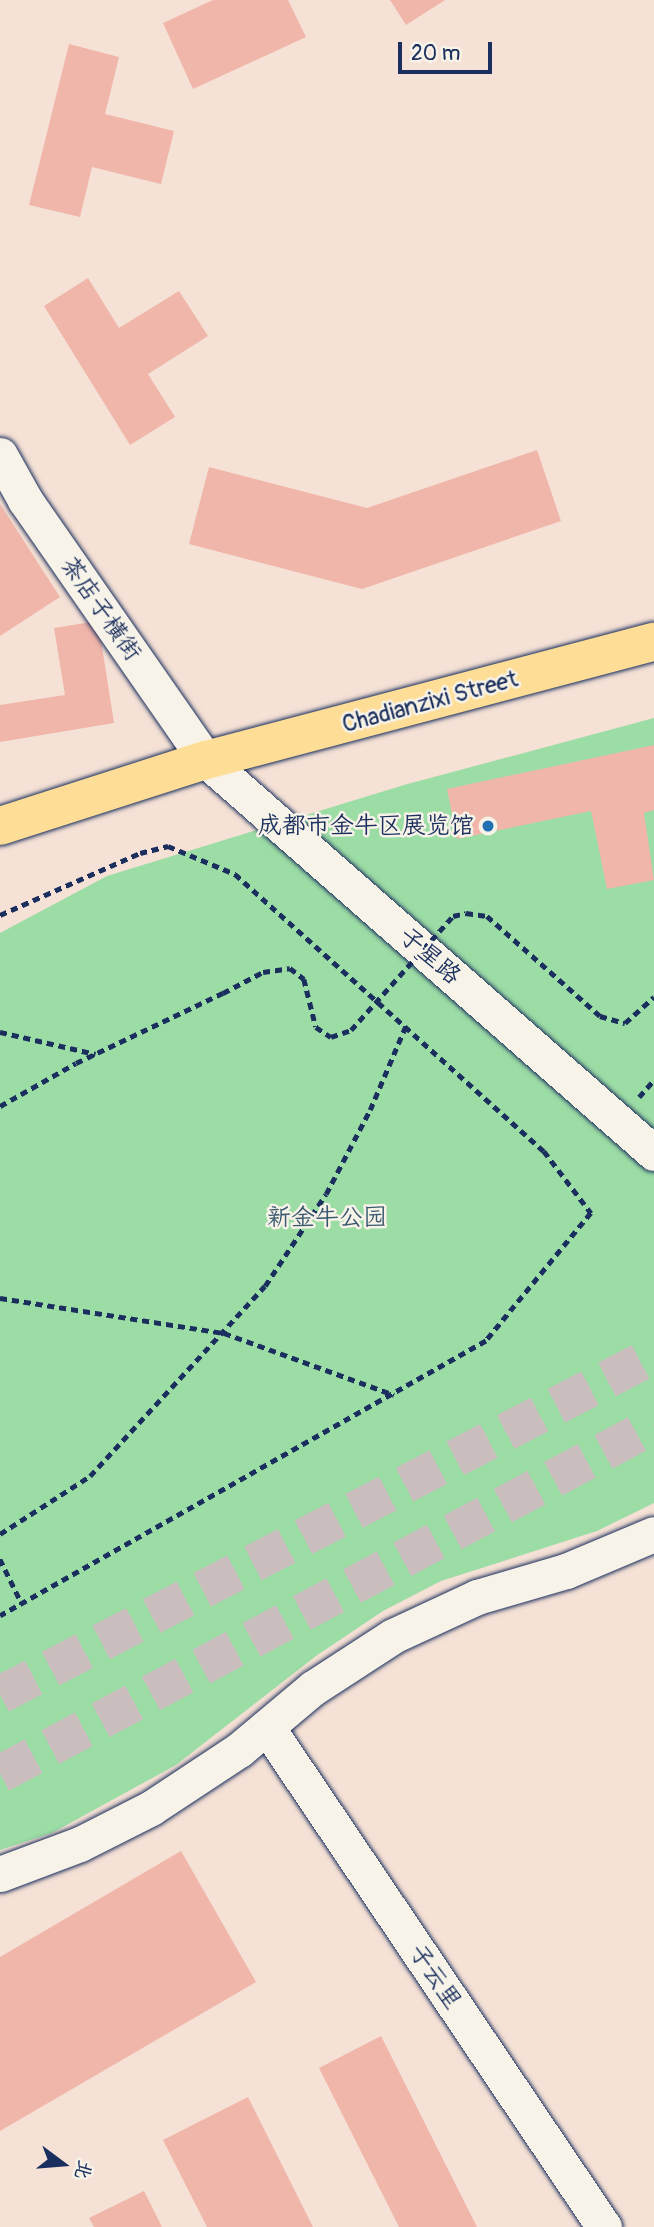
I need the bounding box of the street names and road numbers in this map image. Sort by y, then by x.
street label: 茶店子横街 [55,552,147,666]
street label: Chadianzixi Street [339,665,521,739]
street label: 子星路 [393,922,467,990]
street label: 子云里 [403,1939,467,2015]

